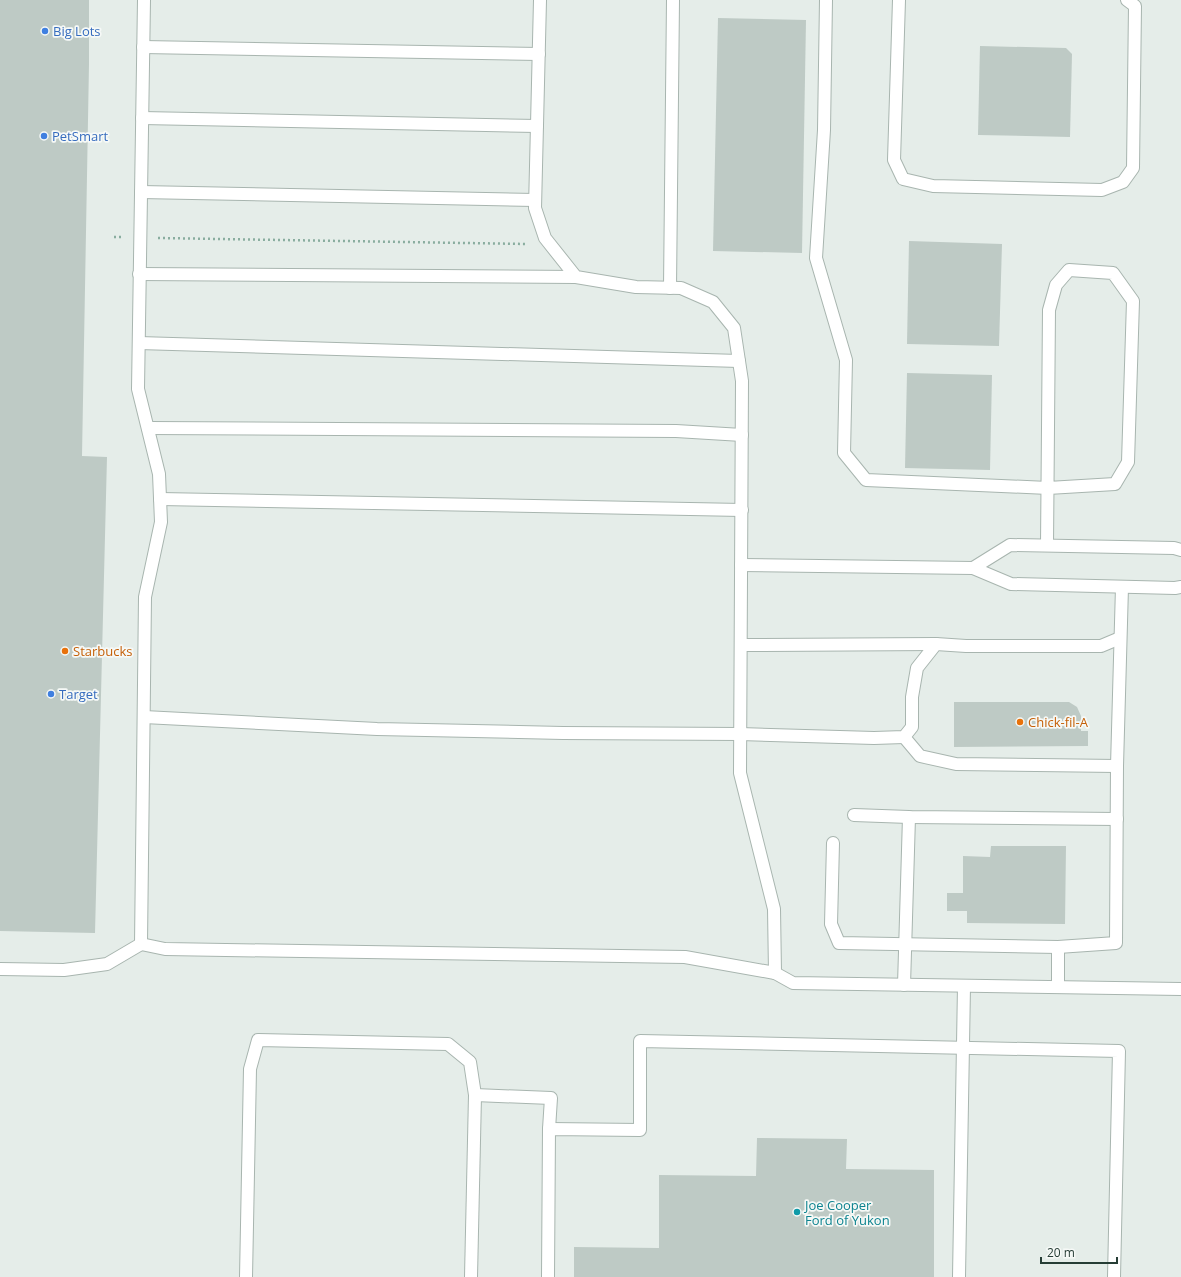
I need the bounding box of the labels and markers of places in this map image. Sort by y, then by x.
place label: Big Lots [53,22,101,40]
marker: Big Lots [40,26,50,36]
place label: PetSmart [52,127,108,145]
marker: PetSmart [39,131,49,141]
place label: Starbucks [73,642,132,660]
marker: Starbucks [60,646,70,656]
place label: Target [59,685,98,703]
marker: Target [46,689,56,699]
place label: Chick-fil-A [1028,713,1089,731]
marker: Chick-fil-A [1015,717,1025,727]
place label: Joe Cooper Ford of Yukon [803,1196,890,1229]
marker: Joe Cooper Ford of Yukon [792,1207,802,1217]

